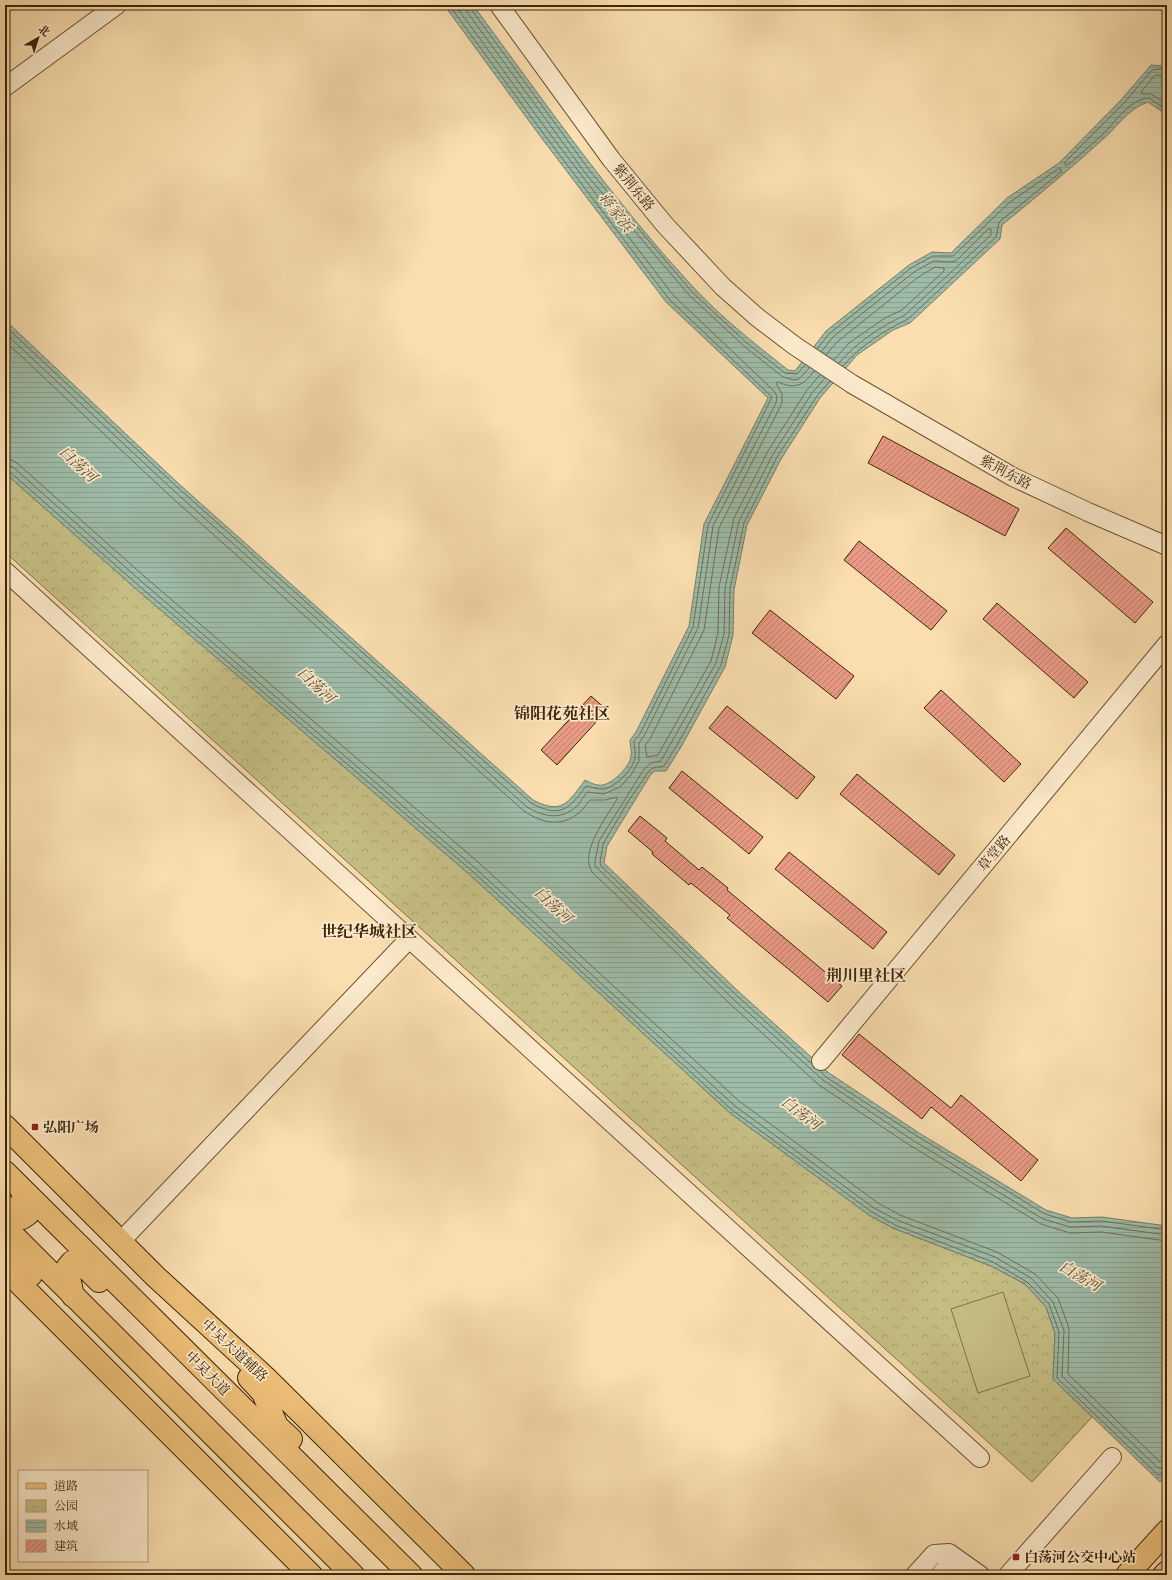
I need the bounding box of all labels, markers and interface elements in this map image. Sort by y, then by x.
north arrow [18,18,58,58]
text: 北 [35,22,52,40]
street label: 紫荆东路 [609,160,658,215]
water label: 蒋家浜 [594,189,637,237]
water label: 白荡河 [55,442,103,489]
street label: 紫荆东路 [977,452,1034,494]
water label: 白荡河 [293,663,341,710]
district label: 锦阳花苑社区 [514,705,610,725]
street label: 草堂路 [974,832,1015,876]
water label: 白荡河 [530,883,578,930]
district label: 世纪华城社区 [321,923,417,943]
district label: 荆川里社区 [826,967,906,987]
water label: 白荡河 [777,1092,827,1136]
place label: 弘阳广场 [43,1119,99,1137]
marker: 弘阳广场 [30,1122,40,1132]
water label: 白荡河 [1056,1257,1107,1297]
street label: 中吴大道辅路 [199,1315,271,1385]
street label: 中吴大道 [182,1347,234,1399]
legend [18,1470,148,1562]
text: 道路 [54,1479,78,1494]
text: 公园 [54,1499,78,1514]
text: 水域 [54,1519,78,1534]
text: 建筑 [54,1539,78,1554]
place label: 白荡河公交中心站 [1024,1549,1136,1567]
marker: 白荡河公交中心站 [1011,1552,1021,1562]

